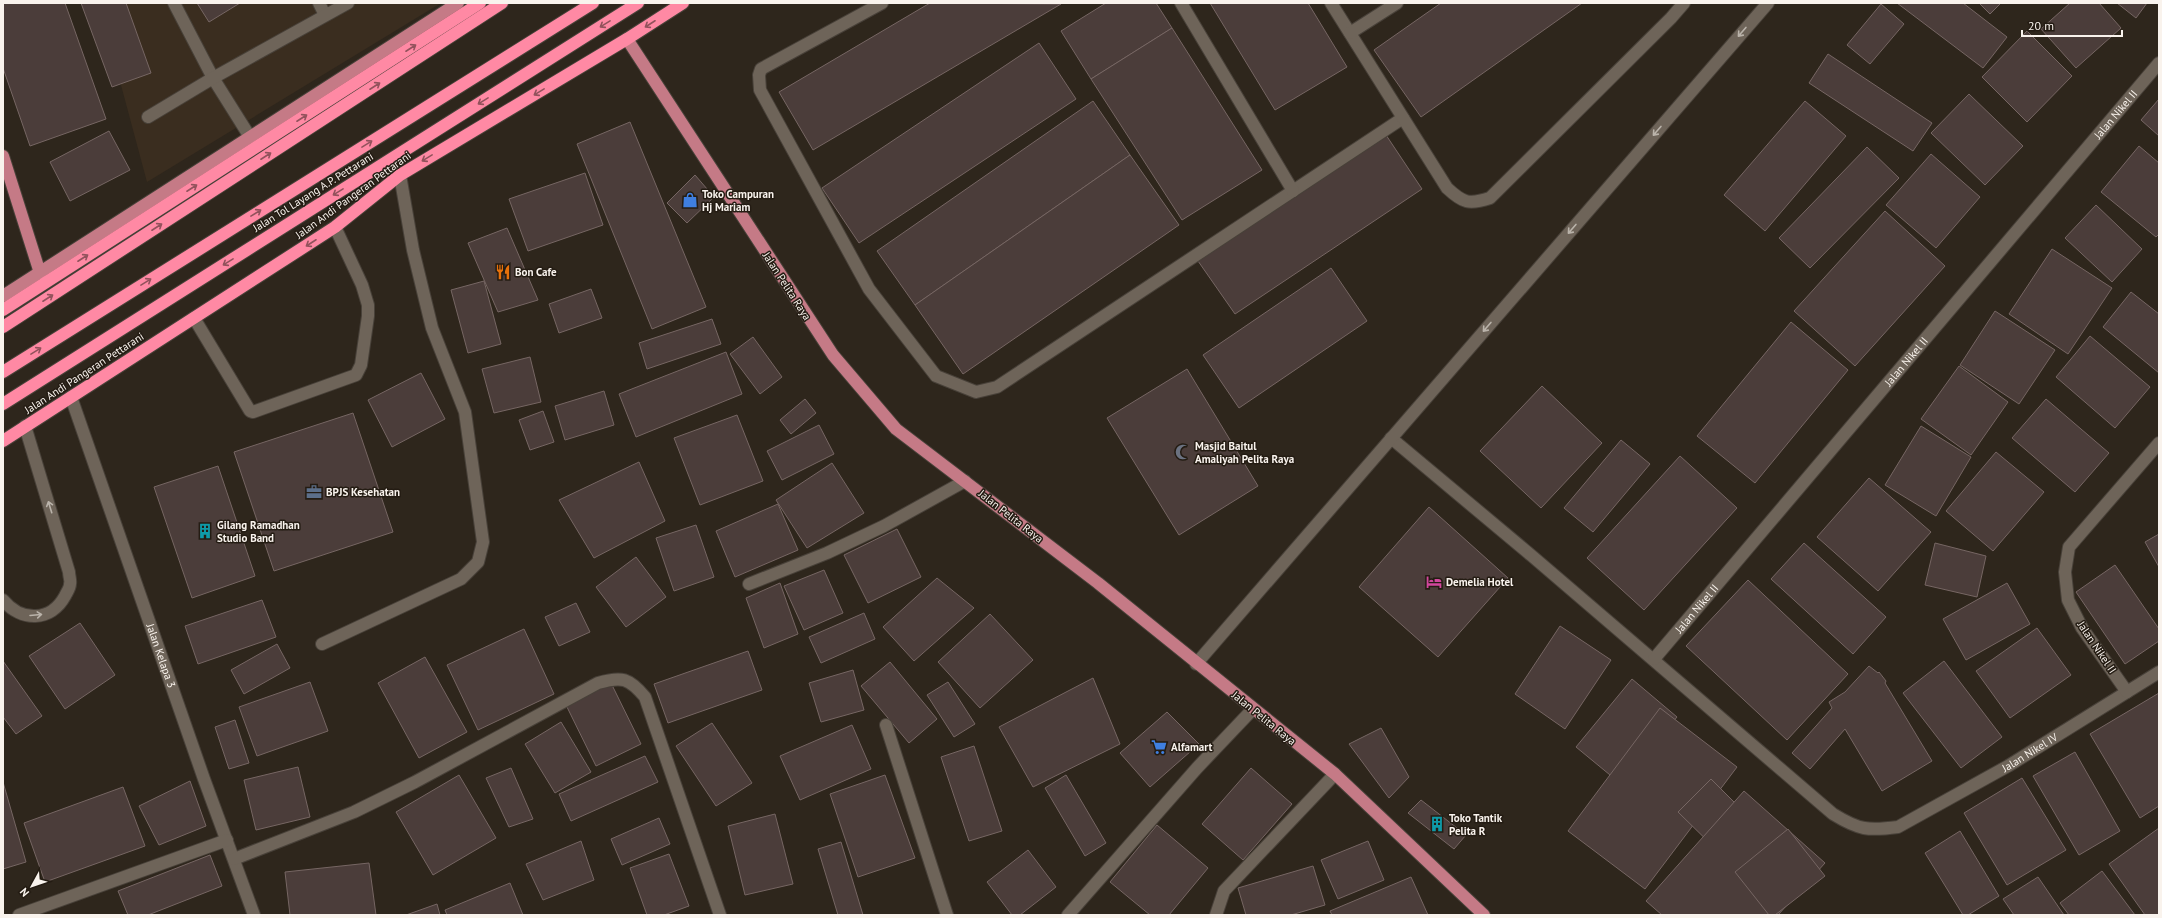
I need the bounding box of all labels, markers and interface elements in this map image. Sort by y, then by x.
scale bar [2022,12,2122,38]
text: 20 m [2028,18,2054,33]
one-way arrow [600,20,611,28]
one-way arrow [645,20,656,28]
one-way arrow [1738,27,1747,37]
one-way arrow [405,43,417,51]
one-way arrow [369,81,380,90]
street label: Jalan Nikel II [2090,87,2140,142]
one-way arrow [533,88,545,96]
one-way arrow [477,97,489,105]
one-way arrow [296,114,307,122]
one-way arrow [1652,125,1661,136]
one-way arrow [361,140,373,148]
street label: Jalan Andi Pangeran Pettarani [292,148,414,242]
street label: Jalan Tol Layang A.P. Pettarani [249,149,376,235]
one-way arrow [260,152,271,161]
one-way arrow [421,155,433,163]
one-way arrow [186,184,197,192]
place label: Toko Campuran Hj Mariam [702,187,774,214]
one-way arrow [332,189,344,197]
shop icon: Toko Campuran Hj Mariam [681,191,699,209]
one-way arrow [251,209,262,218]
one-way arrow [151,223,163,231]
one-way arrow [1567,224,1576,234]
one-way arrow [305,239,317,247]
street label: Jalan Pelita Raya [759,248,814,323]
one-way arrow [77,254,89,262]
one-way arrow [223,258,234,266]
restaurant icon: Bon Cafe [494,263,512,281]
place label: Bon Cafe [515,265,557,279]
one-way arrow [140,278,152,286]
one-way arrow [42,294,54,302]
one-way arrow [1482,322,1491,333]
street label: Jalan Andi Pangeran Pettarani [21,329,146,417]
street label: Jalan Nikel II [1881,334,1931,390]
one-way arrow [30,347,42,355]
place label: Masjid Baitul Amaliyah Pelita Raya [1195,439,1294,466]
mosque icon: Masjid Baitul Amaliyah Pelita Raya [1174,443,1192,461]
office icon: BPJS Kesehatan [305,483,323,501]
place label: BPJS Kesehatan [326,485,400,499]
street label: Jalan Pelita Raya [975,486,1046,546]
one-way arrow [46,501,53,514]
place label: Gilang Ramadhan Studio Band [217,518,300,545]
building icon: Gilang Ramadhan Studio Band [196,522,214,540]
hotel icon: Demelia Hotel [1425,573,1443,591]
place label: Demelia Hotel [1446,575,1514,589]
street label: Jalan Nikel II [1671,581,1721,637]
one-way arrow [29,612,42,619]
street label: Jalan Nikel II [2074,617,2120,676]
street label: Jalan Kelapa 3 [143,621,179,690]
street label: Jalan Pelita Raya [1228,687,1299,748]
street label: Jalan Nikel IV [1999,729,2061,775]
supermarket icon: Alfamart [1150,738,1168,756]
place label: Alfamart [1171,740,1212,754]
place label: Toko Tantik Pelita R [1449,811,1503,838]
building icon: Toko Tantik Pelita R [1428,815,1446,833]
north arrow [12,866,52,906]
text: N [17,885,32,900]

